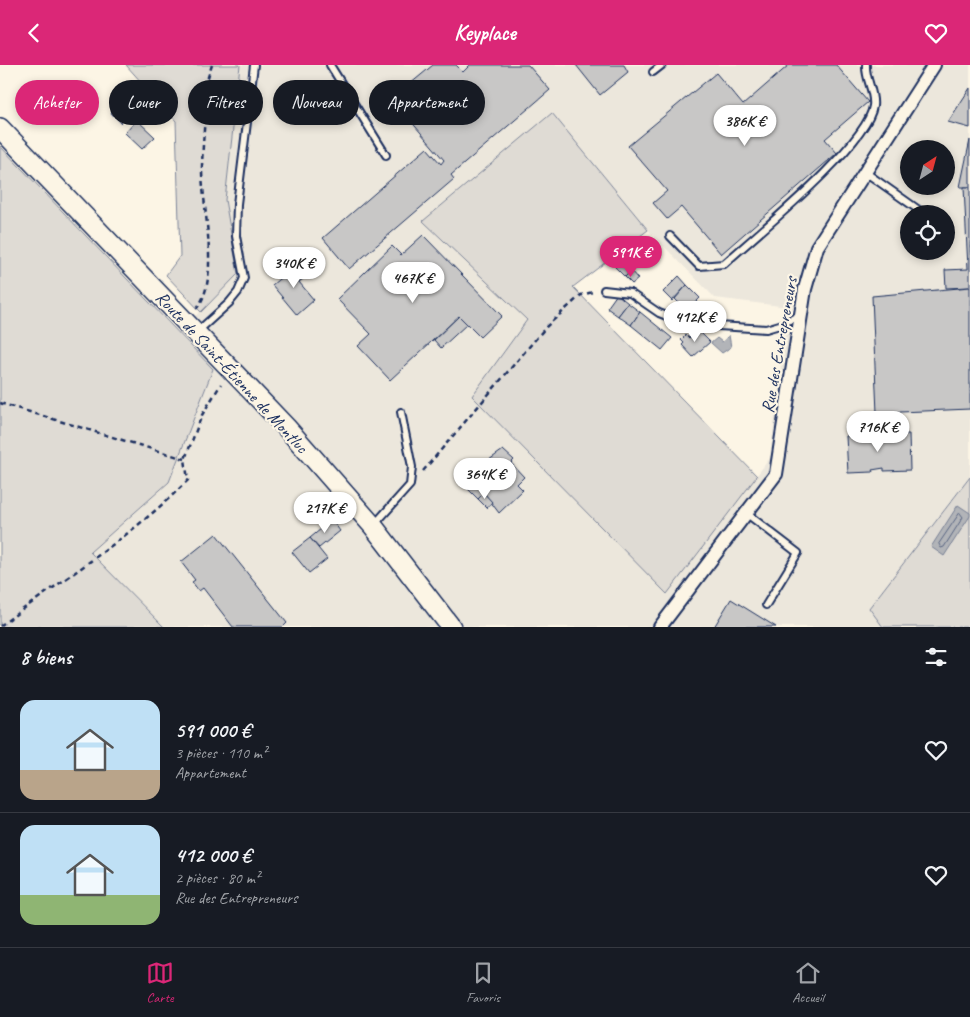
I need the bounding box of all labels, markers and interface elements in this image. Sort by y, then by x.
icon: back [20,19,48,47]
text: Keyplace [454,19,516,47]
icon: heart [922,19,950,47]
chip: Acheter [15,80,99,125]
chip: Louer [109,80,178,125]
chip: Filtres [188,80,263,125]
chip: Nouveau [273,80,359,125]
chip: Appartement [369,80,485,125]
pin: 386K € [704,104,786,147]
text: 386K € [724,111,766,131]
north arrow [900,140,955,195]
map controls [900,140,955,260]
button: locate [900,205,955,260]
pin: 591K € [590,235,672,278]
text: 591K € [611,242,651,262]
pin: 340K € [253,247,335,289]
text: 340K € [274,253,314,273]
pin: 467K € [372,261,454,304]
text: 467K € [392,268,434,288]
street label: Rue des Entrepreneurs [756,273,802,415]
street label: Route de Saint-Étienne de Montluc [151,286,313,458]
pin: 412K € [654,301,736,343]
text: 412K € [675,307,715,327]
pin: 716K € [837,411,919,453]
text: 716K € [857,417,899,437]
pin: 364K € [444,457,526,500]
text: 364K € [464,464,506,484]
pin: 217K € [284,491,366,534]
text: 217K € [305,498,345,518]
icon: filters [922,643,950,671]
text: 8 biens [20,644,72,670]
text: 591 000 € [175,717,251,743]
icon: home [60,720,120,780]
icon: heart [922,736,950,764]
text: 3 pièces · 110 m² [175,743,267,763]
text: Appartement [175,763,246,783]
text: 412 000 € [175,842,251,868]
icon: home [60,845,120,905]
icon: heart [922,861,950,889]
text: 2 pièces · 80 m² [175,868,260,888]
text: Rue des Entrepreneurs [175,888,297,908]
tab: Carte [146,959,174,1006]
tab: Favoris [466,959,500,1006]
tab: Accueil [792,959,824,1006]

